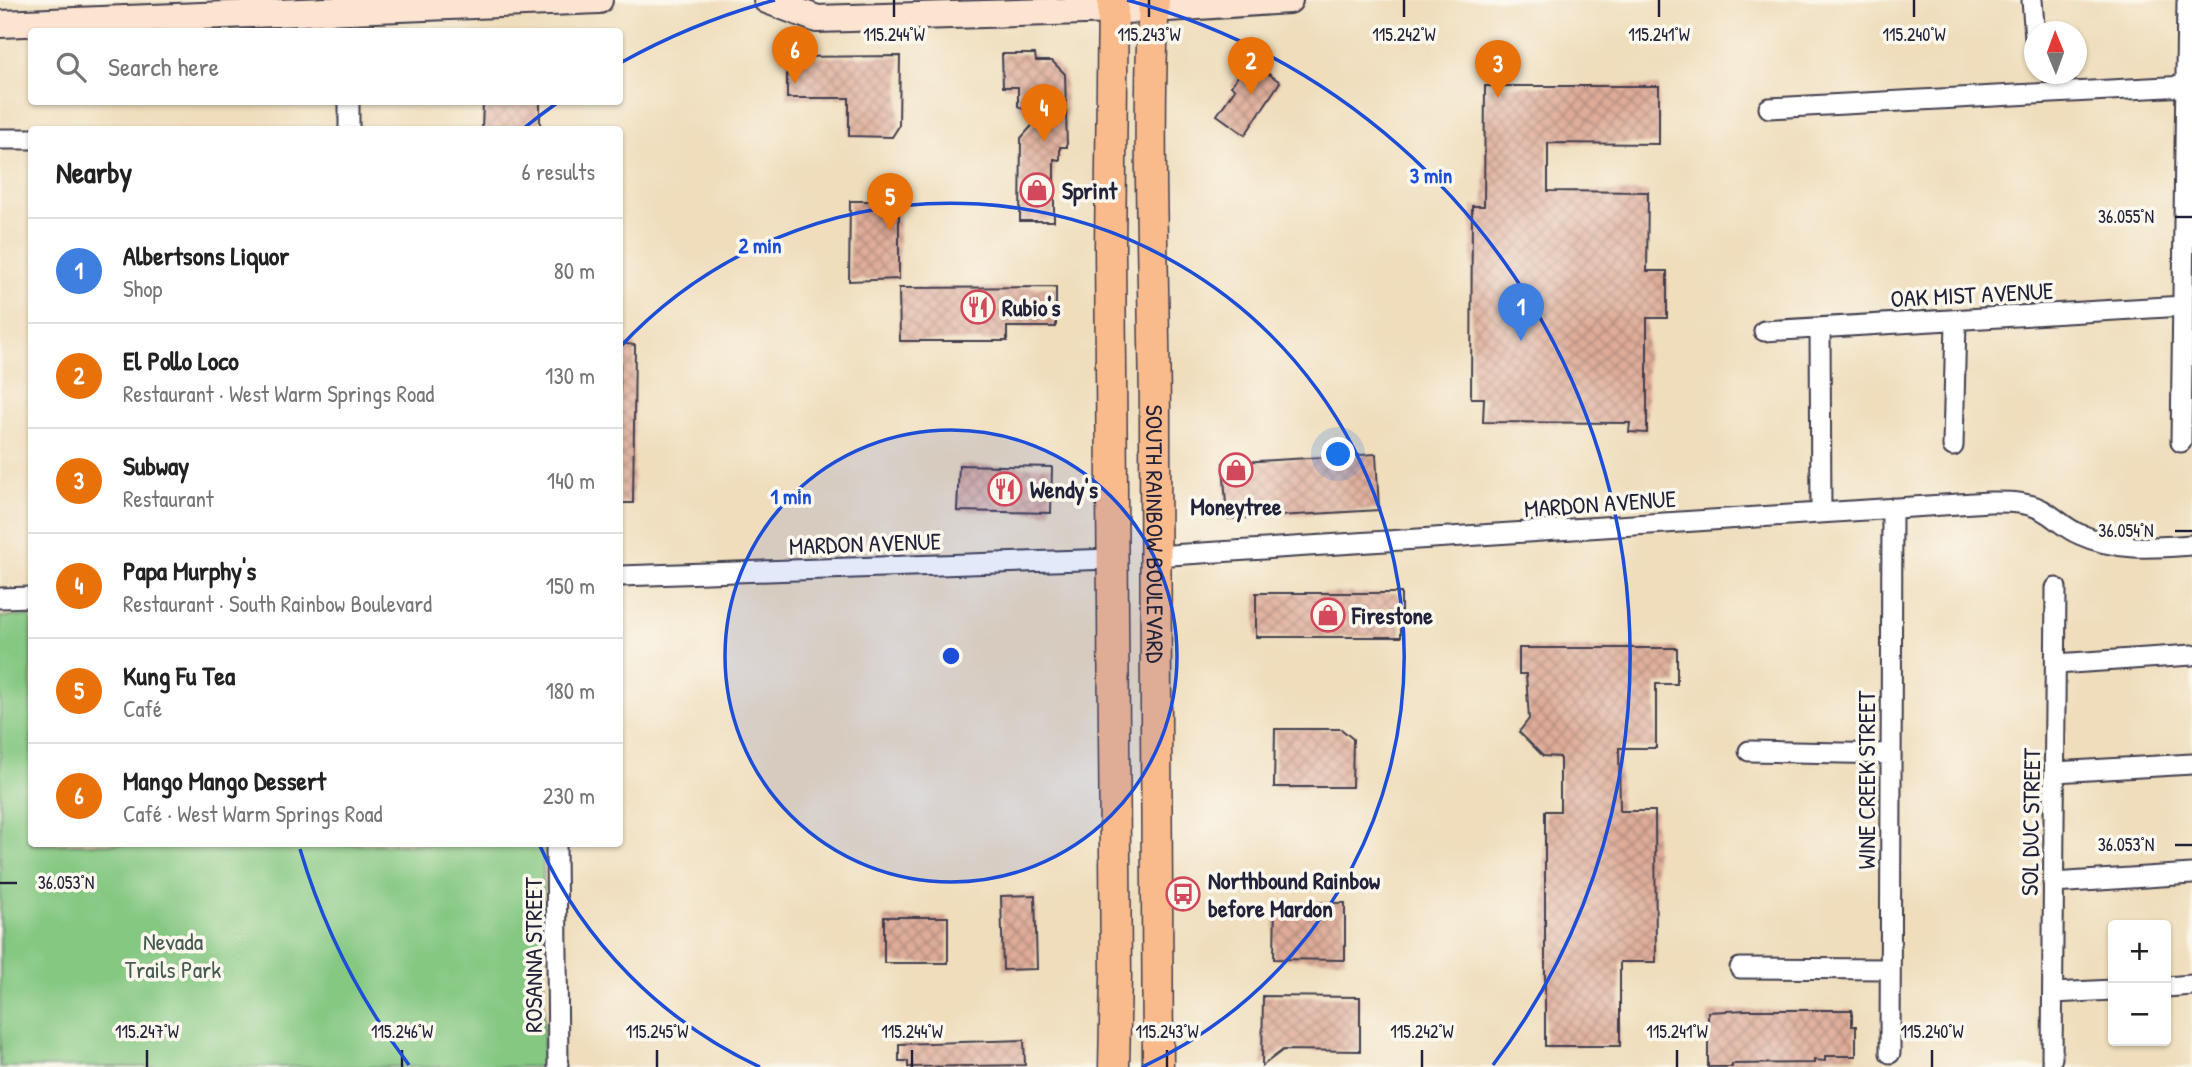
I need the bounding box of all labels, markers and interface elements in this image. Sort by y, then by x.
north arrow [2024,21,2087,84]
text: 115.244°W [863,22,925,47]
text: 115.243°W [1117,22,1181,47]
text: 115.242°W [1372,22,1436,47]
text: 115.241°W [1628,22,1690,47]
text: 115.240°W [1882,22,1946,47]
pin: 6 [772,26,818,84]
search box [28,28,623,105]
pin: 2 [1228,37,1274,95]
pin: 3 [1475,40,1521,98]
icon: search [52,48,90,86]
text: Search here [108,49,219,84]
pin: 4 [1021,84,1067,142]
text: Nearby [56,152,132,192]
text: 6 results [522,156,595,187]
text: 3 min [1410,161,1452,190]
shop icon: Sprint [1018,171,1056,209]
pin: 5 [867,173,913,231]
place label: Sprint [1062,174,1118,207]
text: 36.055°N [2098,204,2154,229]
text: 2 min [738,231,782,260]
text: Albertsons Liquor [123,238,289,273]
text: 1 [75,255,83,286]
text: 80 m [554,255,595,286]
text: Shop [123,273,162,304]
street label: OAK MIST AVENUE [1890,274,2055,314]
pin: 1 [1498,283,1544,341]
restaurant icon: Rubio's [959,288,997,326]
place label: Rubio's [1002,291,1061,323]
text: El Pollo Loco [123,343,239,378]
text: 2 [74,360,84,391]
text: 130 m [545,360,595,391]
text: Restaurant · West Warm Springs Road [123,378,434,409]
street label: SOUTH RAINBOW BOULEVARD [1139,405,1172,664]
your location [1321,437,1355,471]
text: Subway [123,448,189,483]
shop icon: Moneytree [1217,451,1255,489]
text: 3 [74,465,84,496]
text: 140 m [547,465,595,496]
restaurant icon: Wendy's [986,470,1024,508]
place label: Wendy's [1030,473,1098,506]
text: 1 min [771,482,811,511]
street label: MARDON AVENUE [1523,482,1677,524]
text: Restaurant [123,483,214,514]
place label: Moneytree [1190,490,1282,523]
text: 36.054°N [2098,518,2154,543]
street label: MARDON AVENUE [788,524,942,562]
text: Papa Murphy's [123,553,256,588]
text: 4 [75,570,83,601]
text: 150 m [546,570,595,601]
text: Restaurant · South Rainbow Boulevard [123,588,432,619]
shop icon: Firestone [1309,596,1347,634]
place label: Firestone [1351,599,1433,631]
centre of rings [939,644,963,668]
text: Kung Fu Tea [123,658,235,693]
text: 5 [74,675,84,706]
text: 180 m [545,675,595,706]
street label: WINE CREEK STREET [1850,690,1882,869]
text: Café [123,693,162,724]
street label: SOL DUC STREET [2013,747,2047,896]
text: Mango Mango Dessert [123,763,326,798]
text: 6 [74,780,84,811]
text: 230 m [543,780,595,811]
text: Café · West Warm Springs Road [123,798,382,829]
text: 36.053°N [2098,832,2154,857]
place label: Northbound Rainbow before Mardon [1208,864,1380,924]
text: 36.053°N [38,870,94,895]
bus stop icon: Northbound Rainbow before Mardon [1164,875,1202,913]
street label: ROSANNA STREET [517,877,549,1033]
map controls [2108,920,2171,1046]
button: + [2108,920,2171,983]
park label: Nevada Trails Park [125,925,221,985]
button: − [2108,983,2171,1046]
text: 115.247°W [115,1019,179,1044]
text: 115.246°W [371,1019,433,1044]
text: 115.245°W [626,1019,688,1044]
text: 115.244°W [881,1019,943,1044]
text: 115.243°W [1135,1019,1199,1044]
text: 115.242°W [1390,1019,1454,1044]
text: 115.241°W [1646,1019,1708,1044]
text: 115.240°W [1900,1019,1964,1044]

